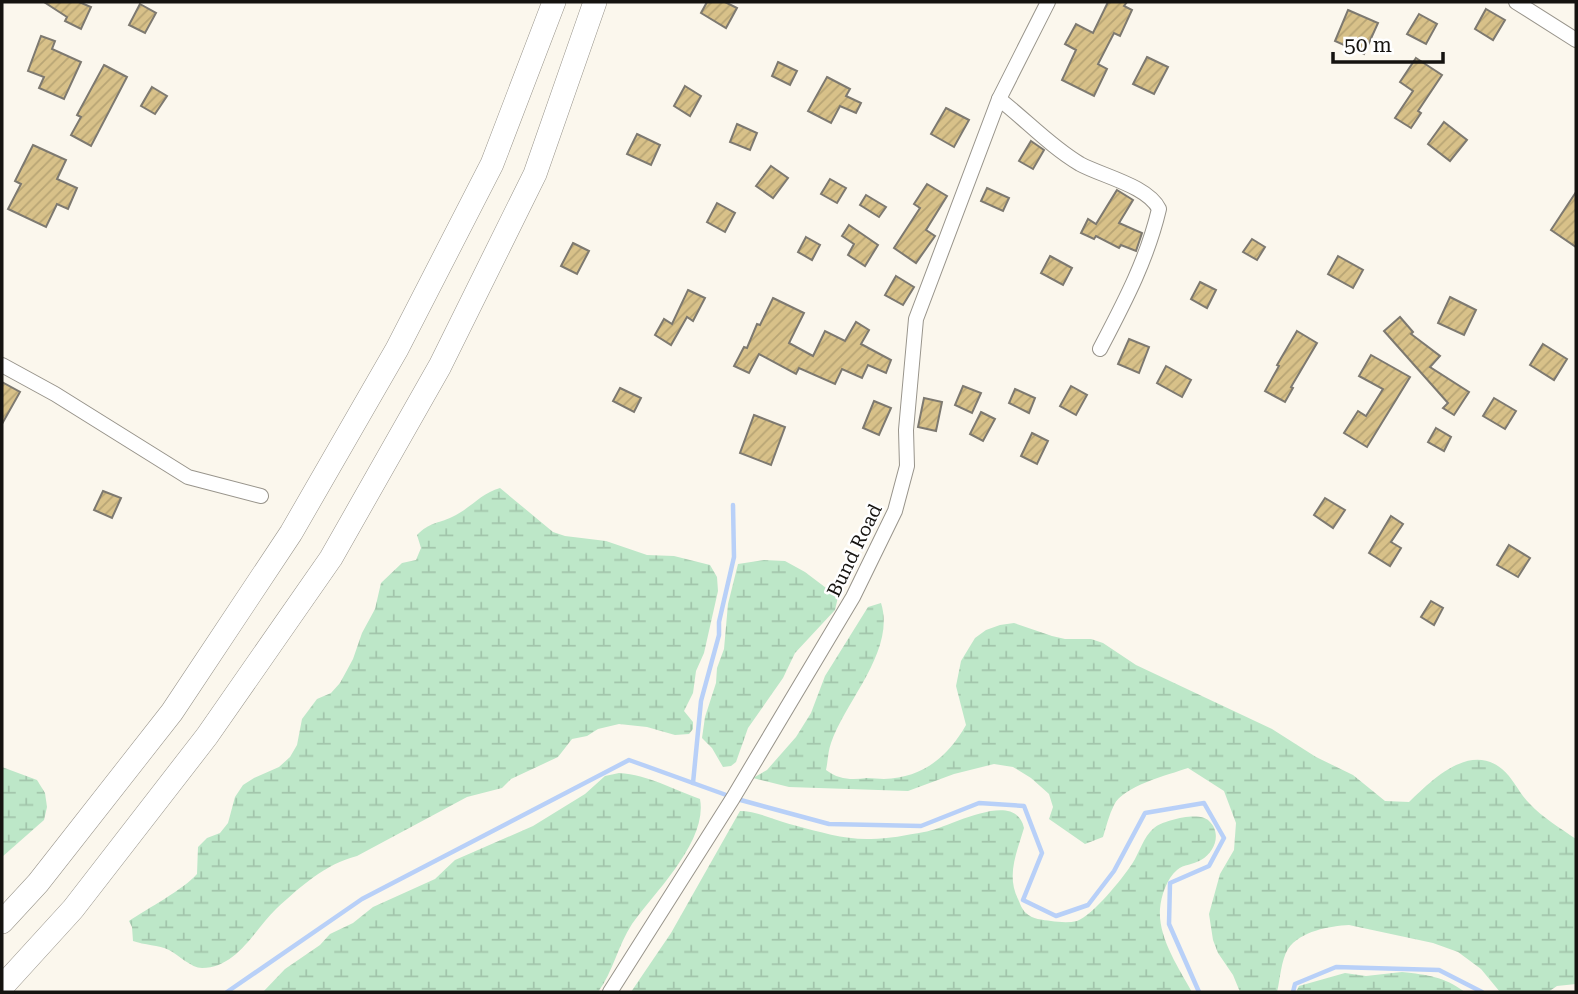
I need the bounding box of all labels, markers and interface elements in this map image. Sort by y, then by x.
scale bar [1333,21,1443,65]
text: 50 m [1344,33,1392,57]
street label: Bund Road [822,500,887,600]

